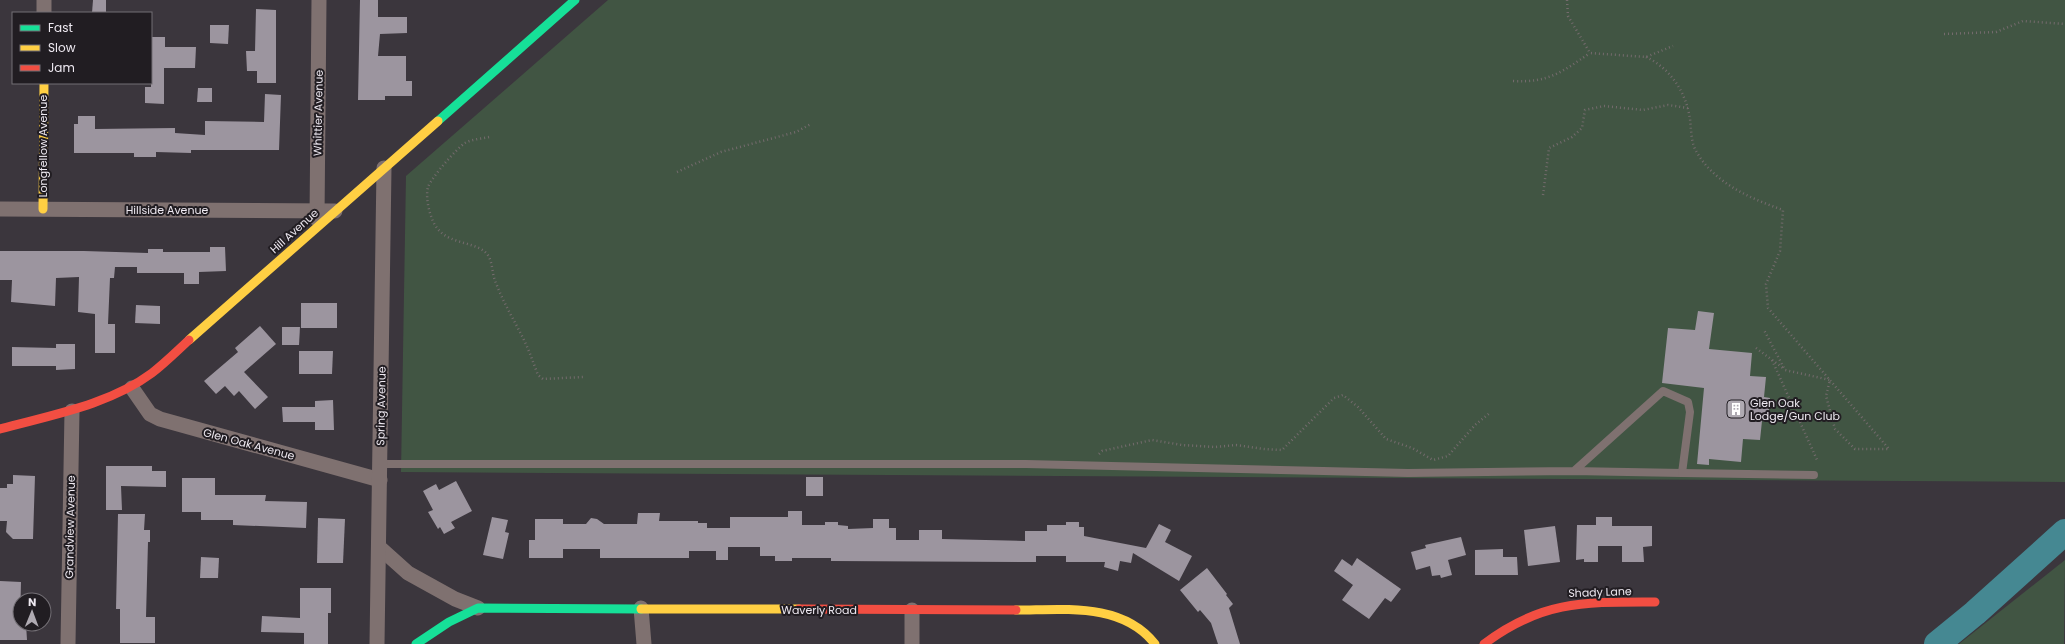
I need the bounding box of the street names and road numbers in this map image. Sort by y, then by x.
street label: Whittier Avenue [309,70,327,156]
street label: Longfellow Avenue [35,95,51,197]
street label: Hillside Avenue [126,202,209,218]
street label: Hill Avenue [266,205,322,257]
street label: Spring Avenue [372,366,390,446]
street label: Glen Oak Avenue [202,424,297,464]
street label: Grandview Avenue [61,475,79,579]
street label: Shady Lane [1568,583,1632,601]
street label: Waverly Road [781,602,857,618]

